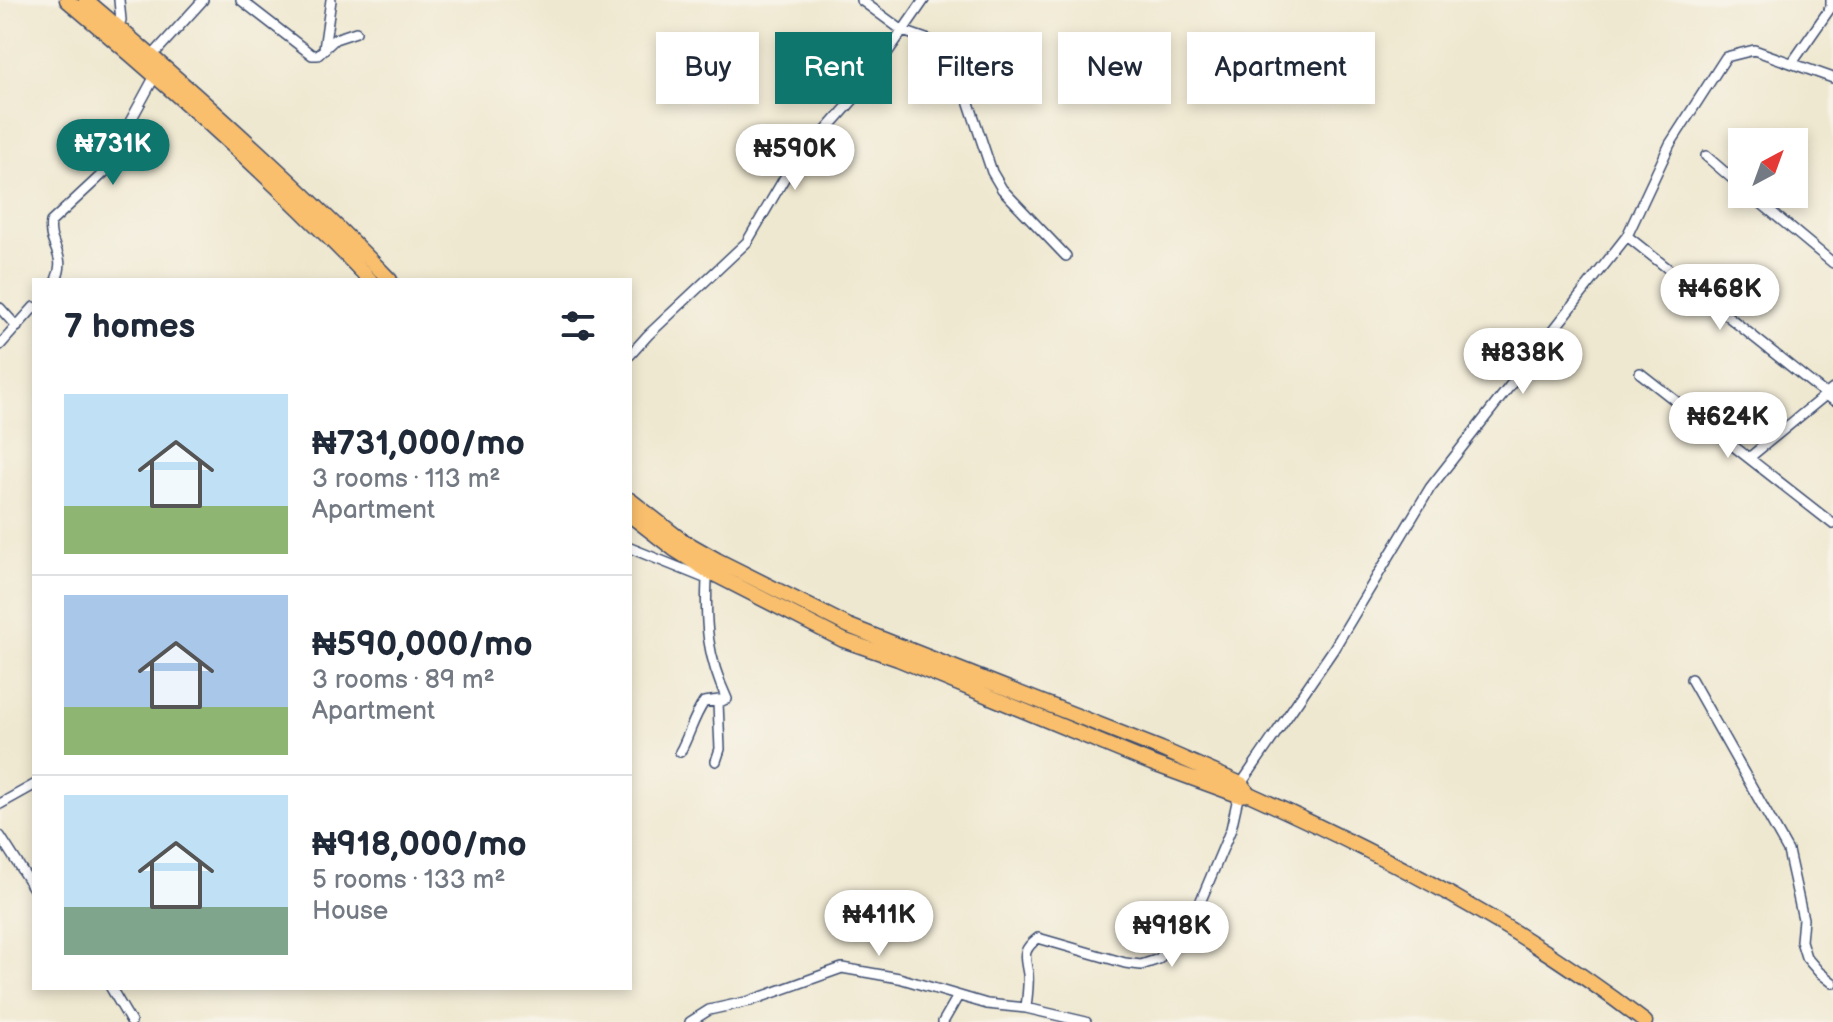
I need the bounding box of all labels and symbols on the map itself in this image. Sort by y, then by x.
pin: ₦731K [57,119,169,187]
pin: ₦590K [739,124,851,192]
north arrow [1728,128,1808,208]
pin: ₦468K [1664,264,1776,332]
pin: ₦838K [1467,328,1579,396]
pin: ₦624K [1672,392,1784,460]
pin: ₦411K [823,890,935,958]
pin: ₦918K [1116,901,1228,969]

